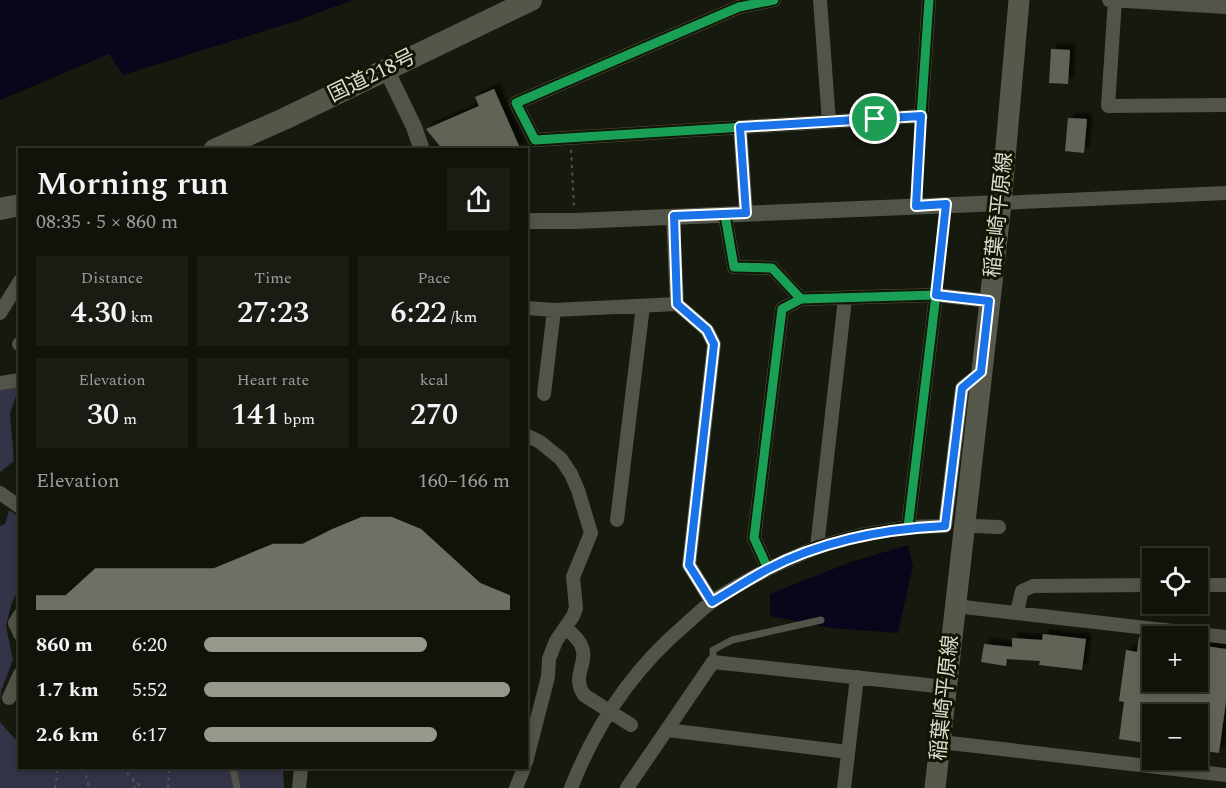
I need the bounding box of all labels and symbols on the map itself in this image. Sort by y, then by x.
street label: 国道218号 [323,41,421,111]
pin [849,93,900,144]
street label: 稲葉崎平原線 [977,151,1021,279]
street label: 稲葉崎平原線 [923,634,967,762]

